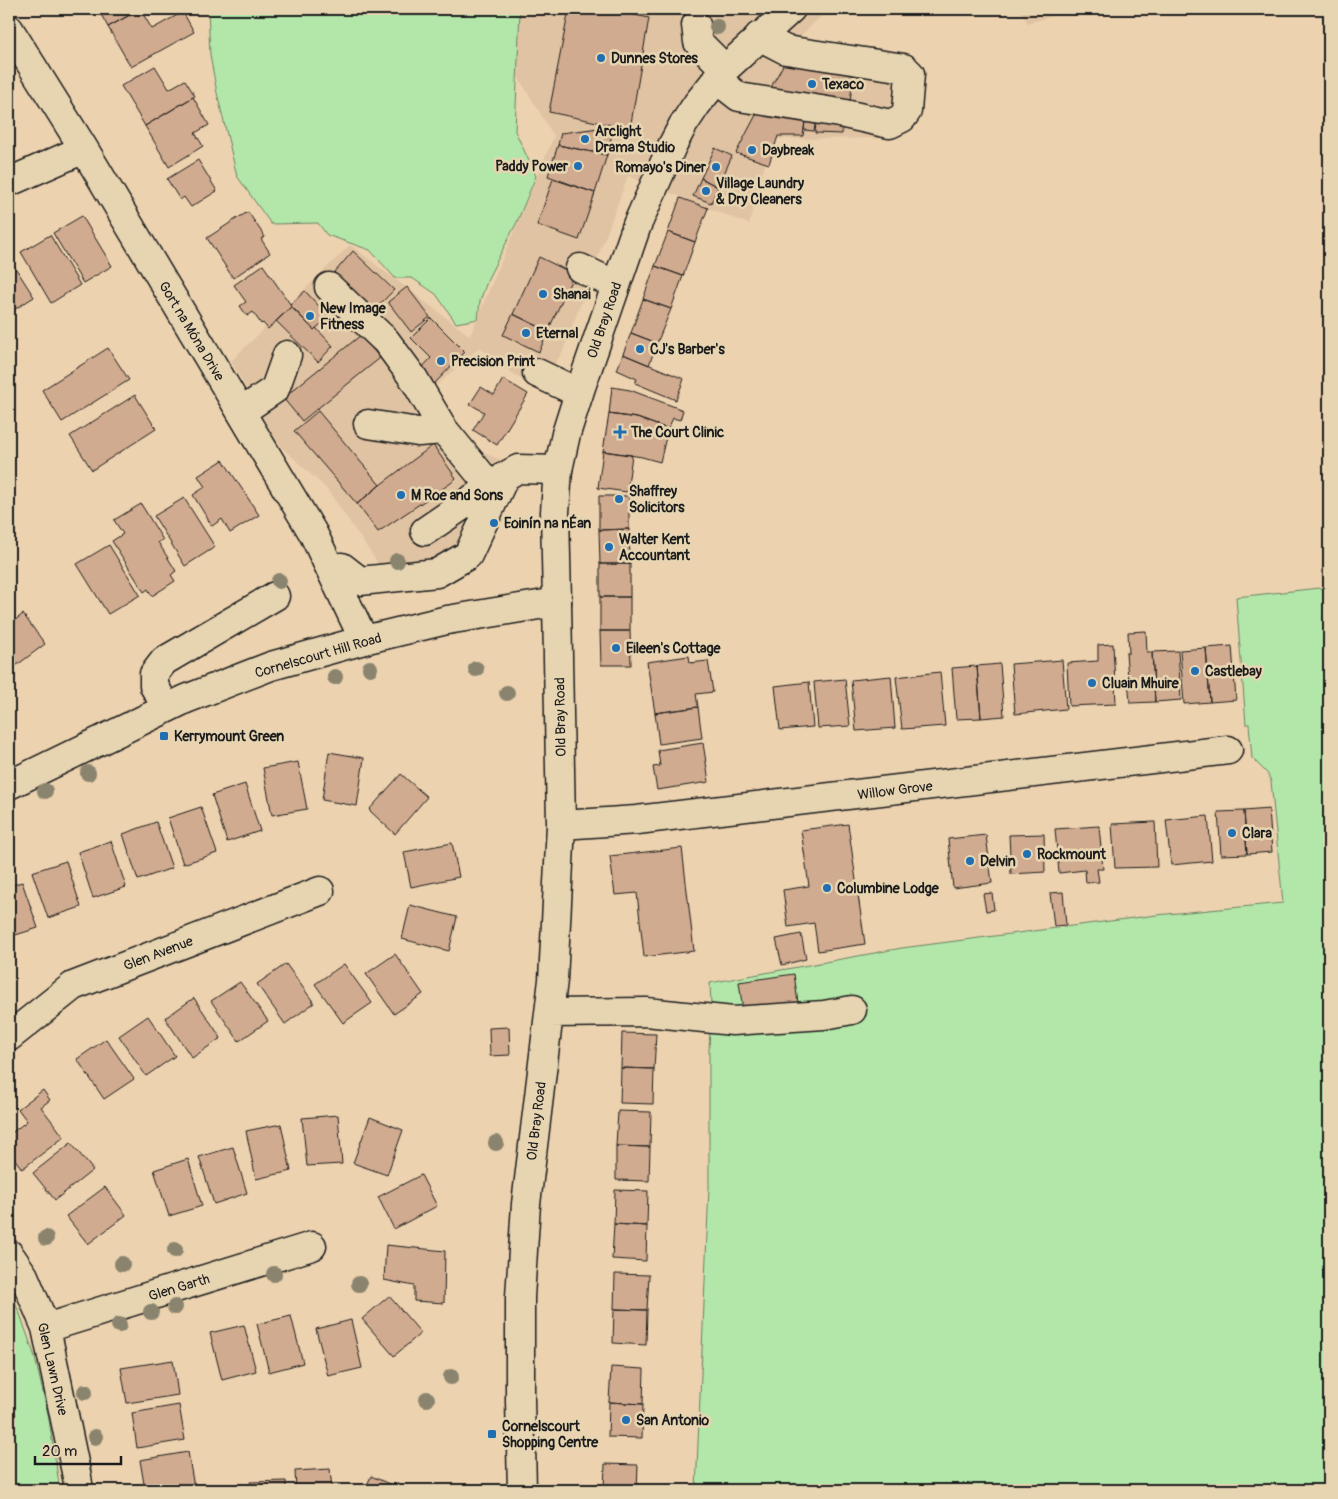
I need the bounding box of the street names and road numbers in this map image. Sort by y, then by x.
street label: Gort na Móna Drive [155,278,228,384]
street label: Old Bray Road [583,280,626,361]
street label: Cornelscourt Hill Road [253,629,384,682]
street label: Old Bray Road [551,677,570,757]
street label: Willow Grove [856,777,934,804]
street label: Glen Avenue [121,932,195,974]
street label: Old Bray Road [523,1080,550,1162]
street label: Glen Garth [147,1270,212,1305]
street label: Glen Lawn Drive [34,1321,71,1417]

